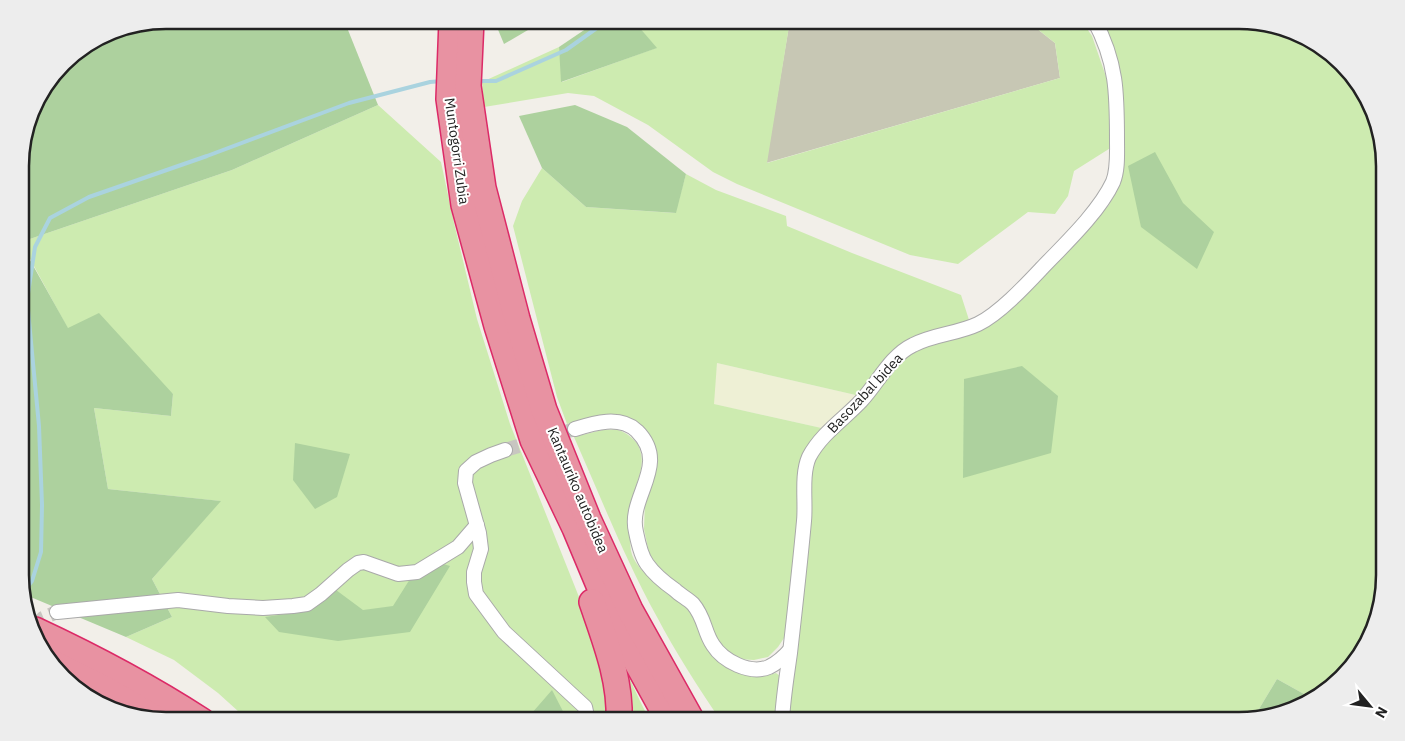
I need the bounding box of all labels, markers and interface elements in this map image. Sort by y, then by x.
street label: Muntogorri Zubia [441,97,473,206]
street label: Basozabal bidea [823,349,907,437]
street label: Kantauriko autobidea [543,425,613,556]
north arrow [1345,681,1395,731]
text: N [1371,704,1392,721]

